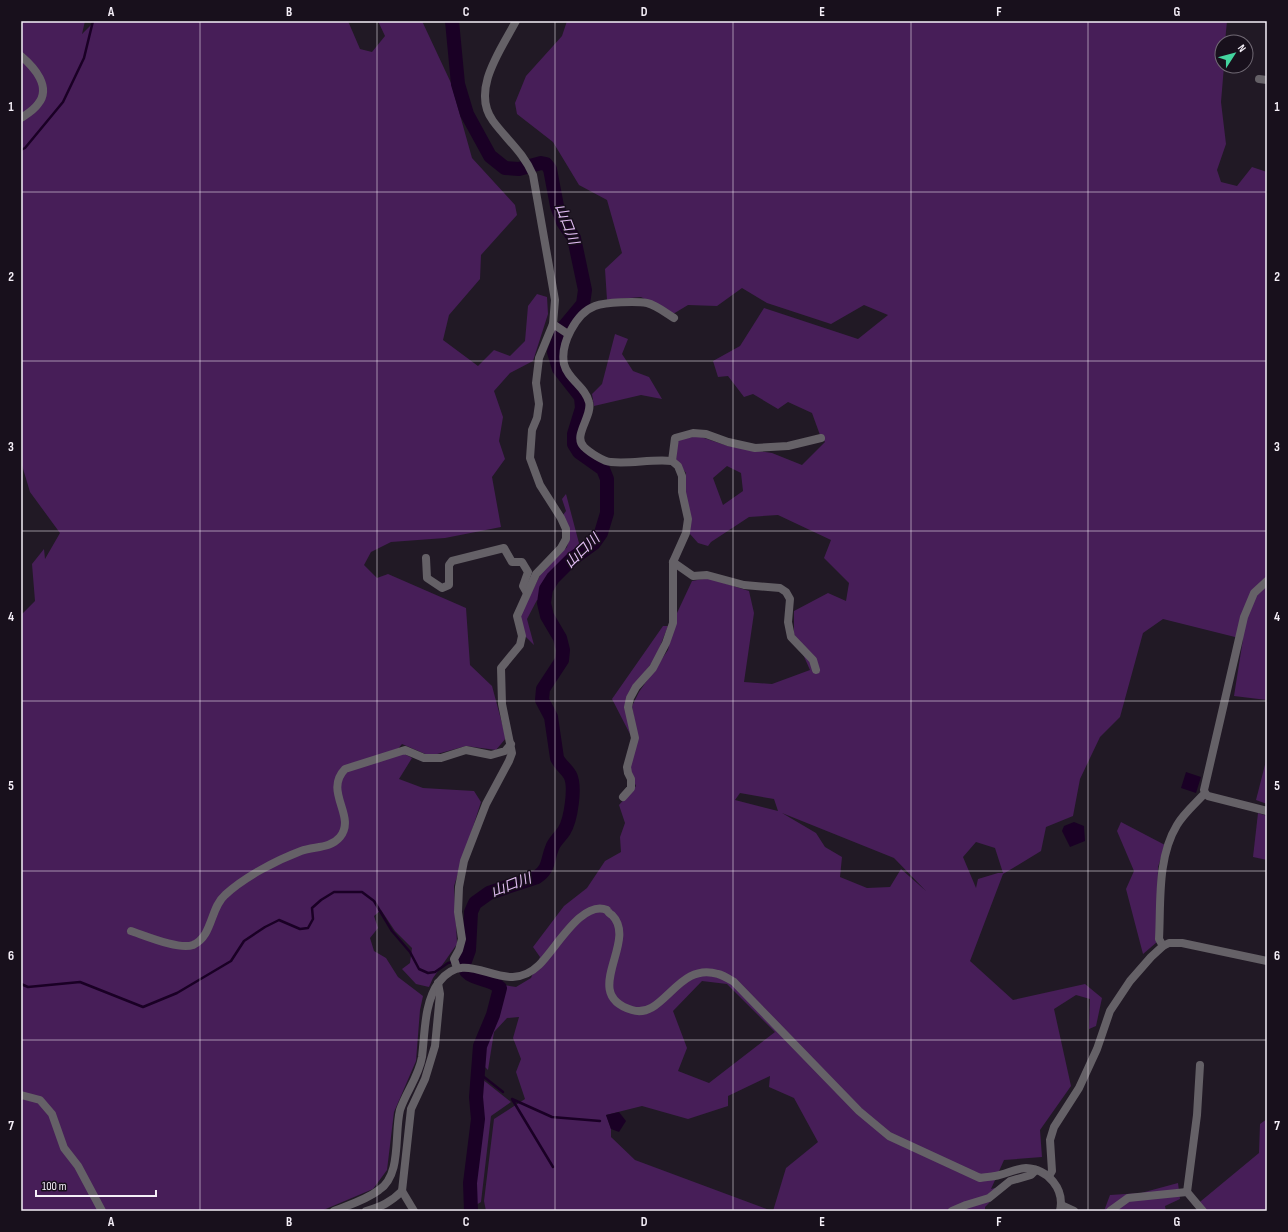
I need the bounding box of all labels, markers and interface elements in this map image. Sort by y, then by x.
text: A [107,4,115,20]
text: B [286,4,292,20]
text: C [463,4,470,20]
text: D [641,4,648,20]
text: E [819,4,825,20]
text: F [996,4,1002,20]
text: G [1174,4,1181,20]
north arrow [1214,34,1254,74]
text: N [1235,42,1249,55]
text: 1 [8,99,14,115]
text: 1 [1274,99,1280,115]
water label: 山口川 [552,201,583,249]
text: 2 [8,269,14,285]
text: 2 [1274,269,1280,285]
text: 3 [8,439,14,455]
text: 3 [1274,439,1280,455]
water label: 山口川 [561,529,604,572]
text: 4 [8,609,14,625]
text: 4 [1274,609,1280,625]
text: 5 [8,778,14,794]
text: 5 [1274,778,1280,794]
water label: 山口川 [488,869,536,900]
text: 6 [8,948,14,964]
text: 6 [1274,948,1280,964]
text: 7 [8,1118,14,1134]
text: 7 [1274,1118,1280,1134]
scale bar [36,1172,156,1198]
text: 100 m [42,1179,67,1194]
text: A [107,1214,115,1230]
text: B [286,1214,292,1230]
text: C [463,1214,470,1230]
text: D [641,1214,648,1230]
text: E [819,1214,825,1230]
text: F [996,1214,1002,1230]
text: G [1174,1214,1181,1230]

